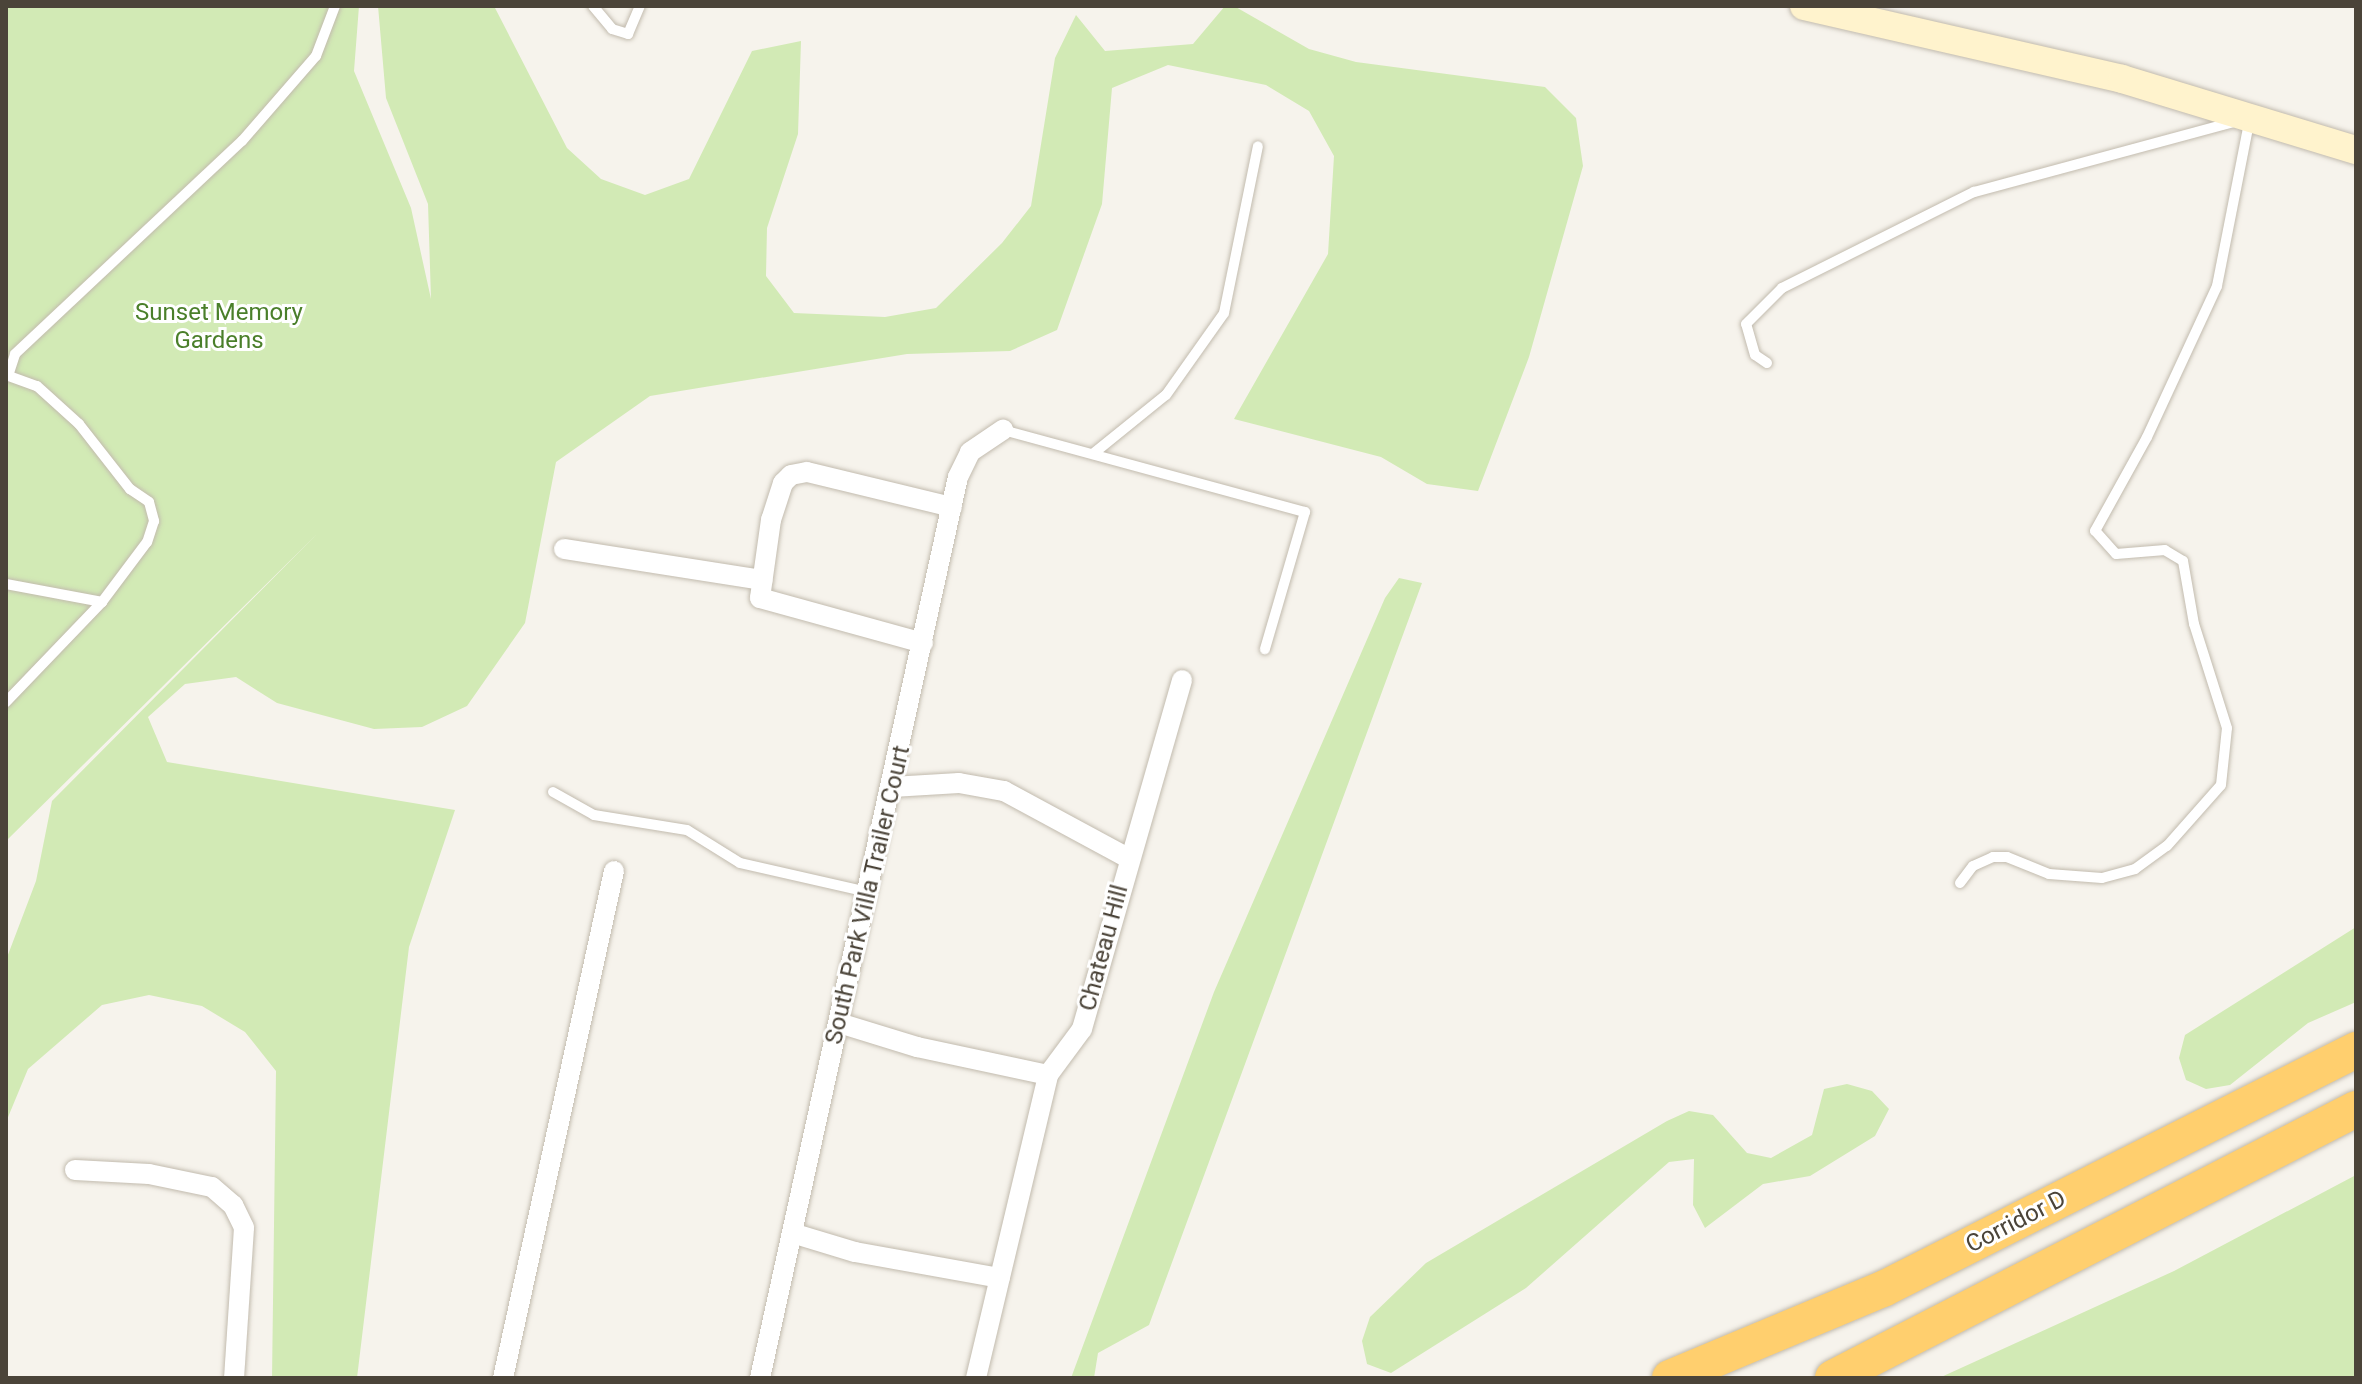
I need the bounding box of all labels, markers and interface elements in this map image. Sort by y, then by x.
park label: Sunset Memory Gardens [135,299,303,355]
street label: South Park Villa Trailer Court [820,743,916,1047]
street label: Chateau Hill [1073,882,1135,1014]
street label: Corridor D [1961,1185,2071,1259]

